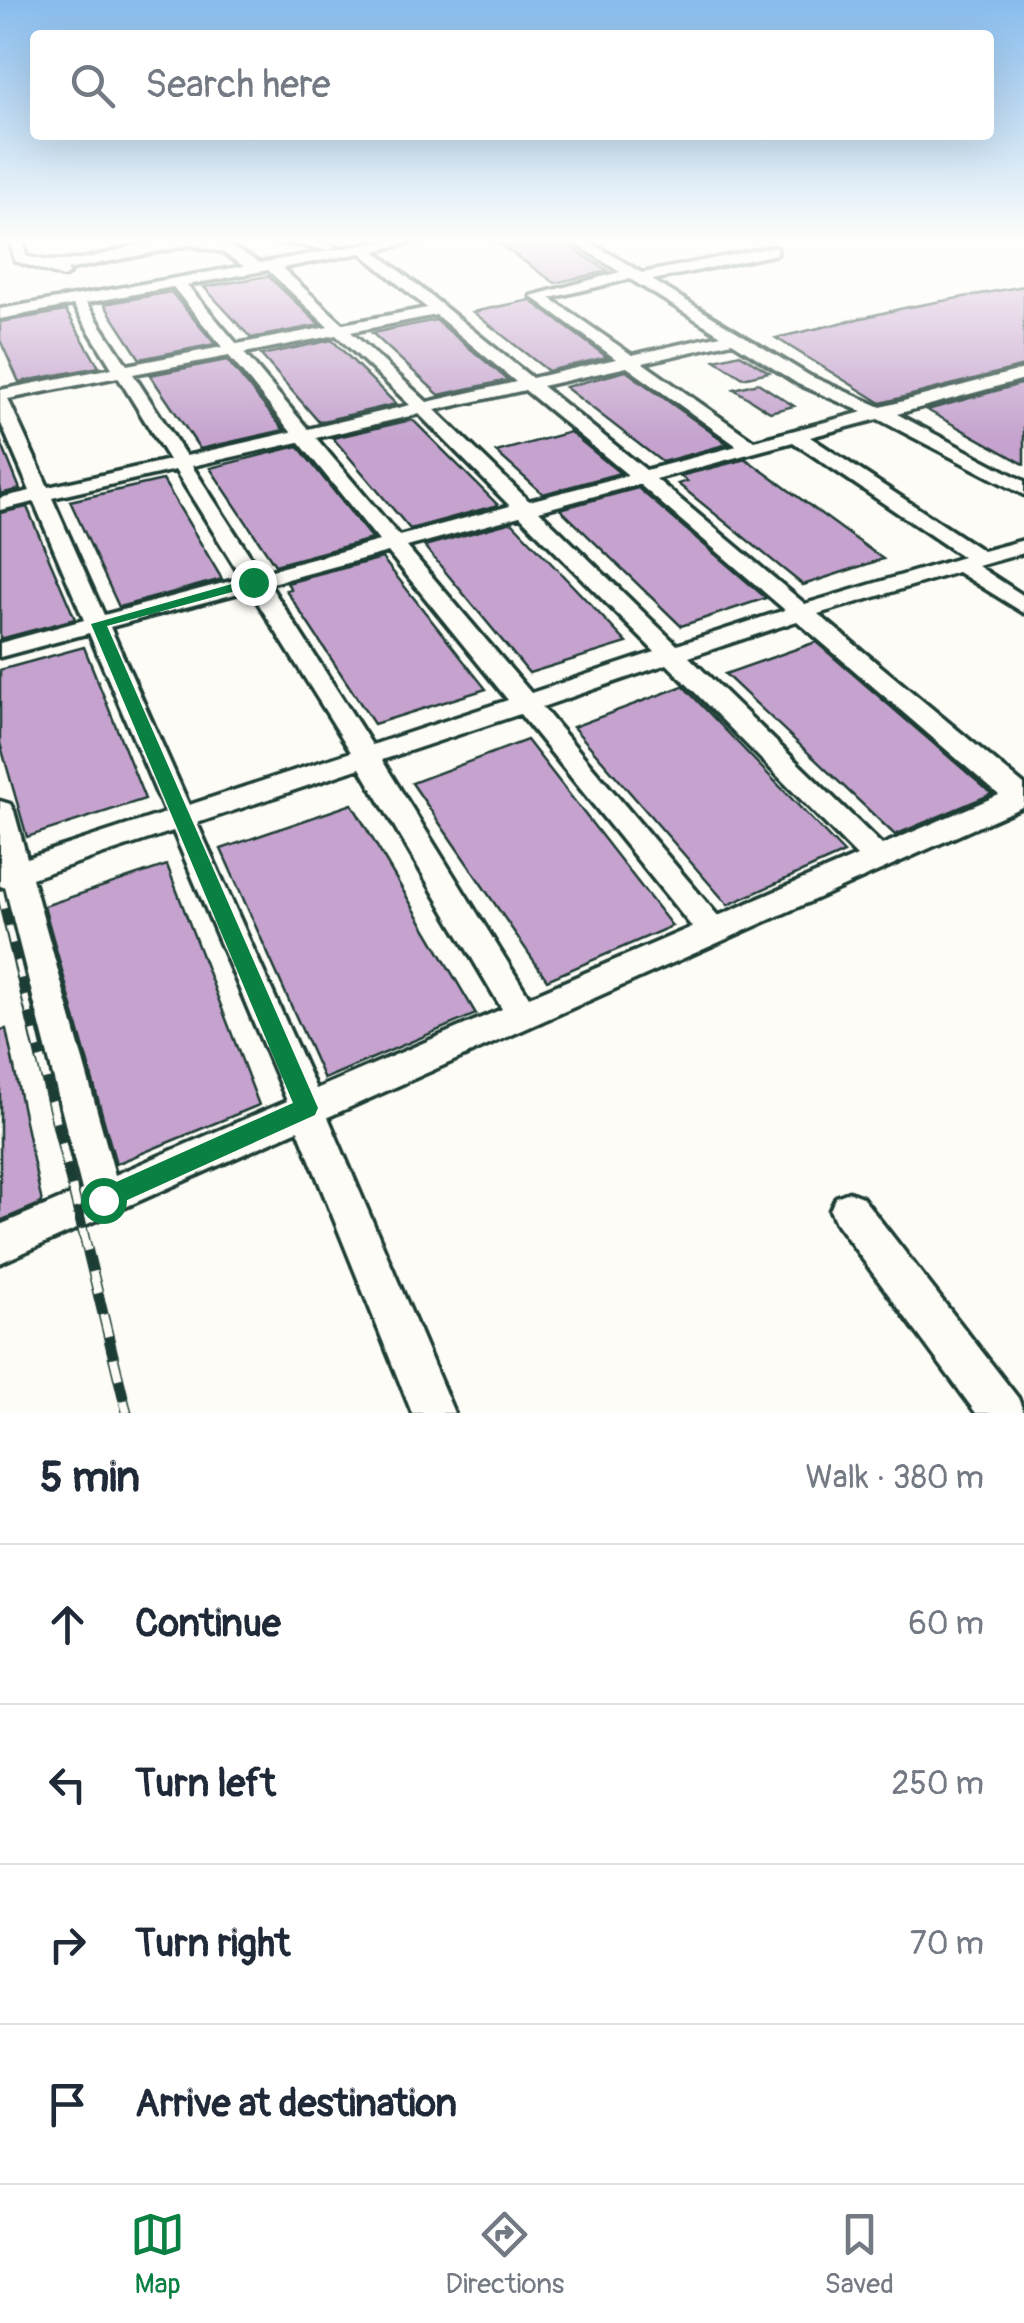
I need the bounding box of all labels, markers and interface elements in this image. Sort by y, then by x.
search box [30,30,994,140]
icon: search [65,58,120,113]
text: Search here [145,61,331,109]
route end [231,560,277,606]
route start [81,1178,127,1224]
text: 5 min [40,1452,140,1504]
text: Walk · 380 m [805,1458,984,1498]
icon: ahead [40,1597,95,1652]
text: Continue [135,1600,281,1648]
text: 60 m [908,1604,984,1644]
icon: left [40,1757,95,1812]
text: Turn left [135,1760,276,1808]
text: 250 m [892,1764,984,1804]
icon: right [40,1917,95,1972]
text: Turn right [135,1920,290,1968]
text: 70 m [910,1924,984,1964]
icon: arrive [40,2077,95,2132]
text: Arrive at destination [135,2080,457,2128]
tab: Map [130,2207,185,2302]
tab: Directions [445,2207,564,2302]
tab: Saved [824,2207,894,2302]

